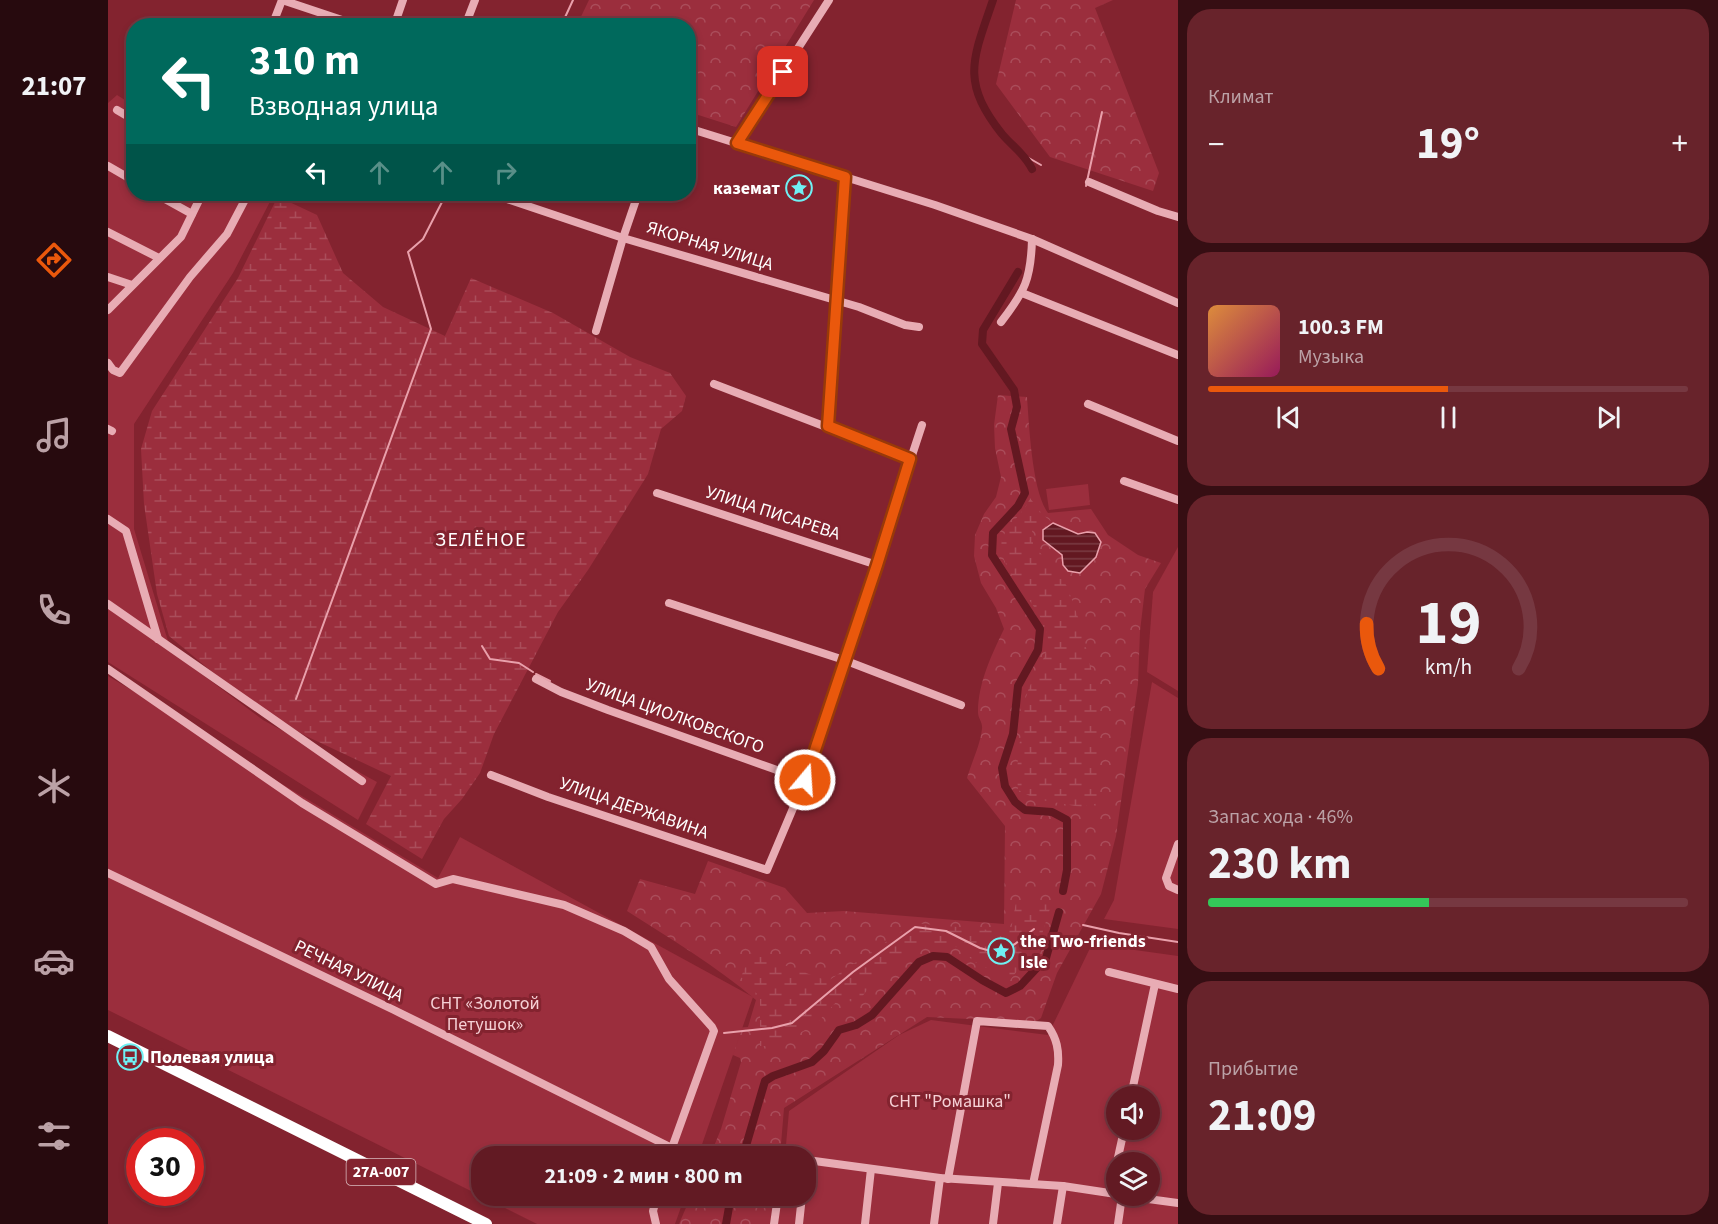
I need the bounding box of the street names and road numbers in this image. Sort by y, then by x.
street label: ЯКОРНАЯ УЛИЦА [644,215,777,277]
street label: УЛИЦА ПИСАРЕВА [703,480,844,547]
street label: УЛИЦА ЦИОЛКОВСКОГО [582,672,768,760]
street label: УЛИЦА ДЕРЖАВИНА [556,771,712,845]
street label: РЕЧНАЯ УЛИЦА [290,934,408,1008]
road number: 27А-007 [346,1159,416,1185]

